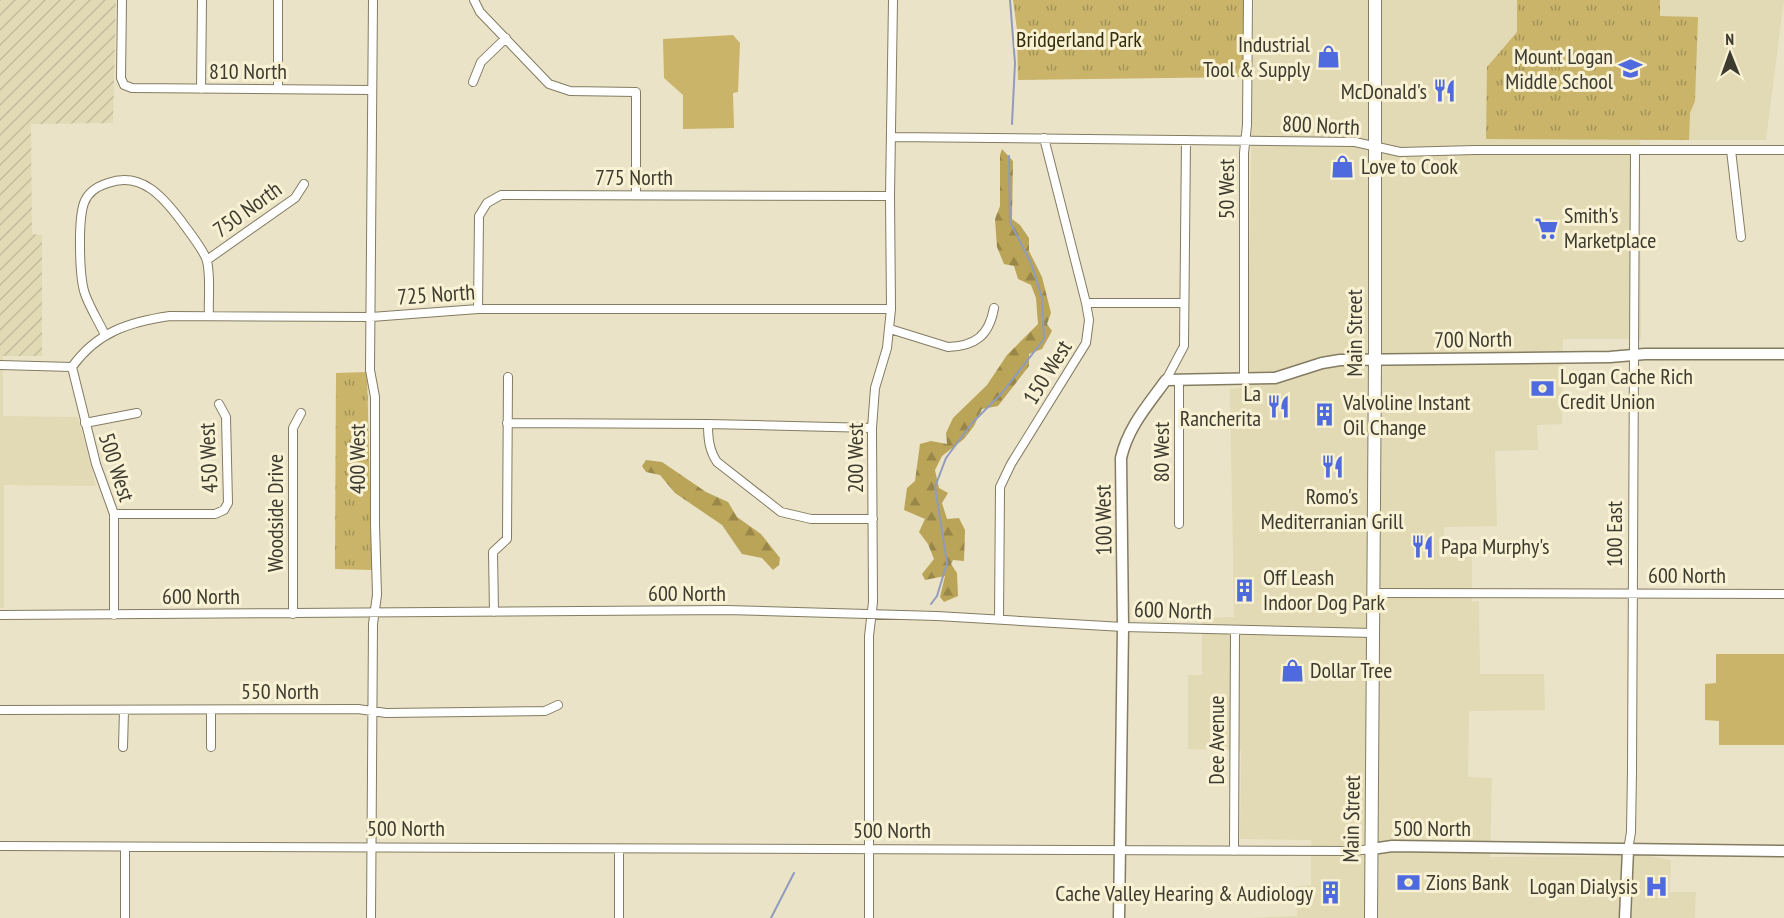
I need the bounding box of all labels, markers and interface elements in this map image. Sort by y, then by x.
north arrow [1700,24,1760,84]
park label: Bridgerland Park [1016,25,1142,53]
text: N [1725,29,1734,49]
place label: Industrial Tool & Supply [1203,30,1311,83]
place label: Mount Logan Middle School [1505,42,1614,95]
shop icon: Industrial Tool & Supply [1315,44,1341,70]
school or university icon: Mount Logan Middle School [1618,56,1644,82]
street label: 810 North [209,57,287,85]
place label: McDonald's [1341,77,1427,105]
restaurant icon: McDonald's [1432,78,1458,104]
street label: 800 North [1281,109,1361,141]
place label: Love to Cook [1361,152,1458,180]
shop icon: Love to Cook [1330,153,1356,179]
street label: 50 West [1212,159,1240,219]
street label: 775 North [595,163,673,191]
street label: 750 North [207,175,287,243]
place label: Smith's Marketplace [1564,201,1656,254]
supermarket icon: Smith's Marketplace [1533,215,1559,241]
street label: 725 North [396,277,476,311]
street label: Main Street [1340,289,1368,377]
street label: 700 North [1434,324,1512,354]
street label: 150 West [1016,335,1078,409]
place label: Logan Cache Rich Credit Union [1560,362,1693,415]
bank icon: Logan Cache Rich Credit Union [1529,376,1555,402]
place label: La Rancherita [1180,379,1261,432]
place label: Valvoline Instant Oil Change [1342,388,1470,441]
restaurant icon: La Rancherita [1266,393,1292,419]
building icon: Valvoline Instant Oil Change [1312,402,1338,428]
street label: 450 West [192,422,224,494]
street label: 80 West [1147,422,1175,482]
street label: 200 West [841,423,869,493]
street label: 400 West [343,424,371,494]
street label: 500 West [93,429,141,505]
street label: Woodside Drive [261,454,289,572]
restaurant icon: Romo's Mediterranian Grill [1319,454,1345,480]
place label: Romo's Mediterranian Grill [1261,482,1404,535]
street label: 100 West [1088,484,1118,556]
street label: 100 East [1600,501,1628,567]
place label: Papa Murphy's [1441,532,1550,560]
restaurant icon: Papa Murphy's [1410,533,1436,559]
street label: 600 North [1648,561,1726,589]
place label: Off Leash Indoor Dog Park [1263,563,1385,616]
building icon: Off Leash Indoor Dog Park [1232,577,1258,603]
street label: 600 North [648,579,726,607]
street label: 600 North [162,582,240,610]
street label: 600 North [1134,595,1212,625]
place label: Dollar Tree [1310,656,1392,684]
shop icon: Dollar Tree [1279,657,1305,683]
street label: 550 North [241,677,319,705]
street label: Dee Avenue [1202,695,1230,785]
street label: Main Street [1336,775,1366,863]
street label: 500 North [367,814,445,842]
street label: 500 North [1393,814,1471,842]
street label: 500 North [853,816,931,844]
place label: Zions Bank [1426,868,1510,896]
bank icon: Zions Bank [1395,869,1421,895]
place label: Logan Dialysis [1530,872,1638,900]
hospital icon: Logan Dialysis [1643,873,1669,899]
place label: Cache Valley Hearing & Audiology [1055,879,1314,907]
building icon: Cache Valley Hearing & Audiology [1318,880,1344,906]

